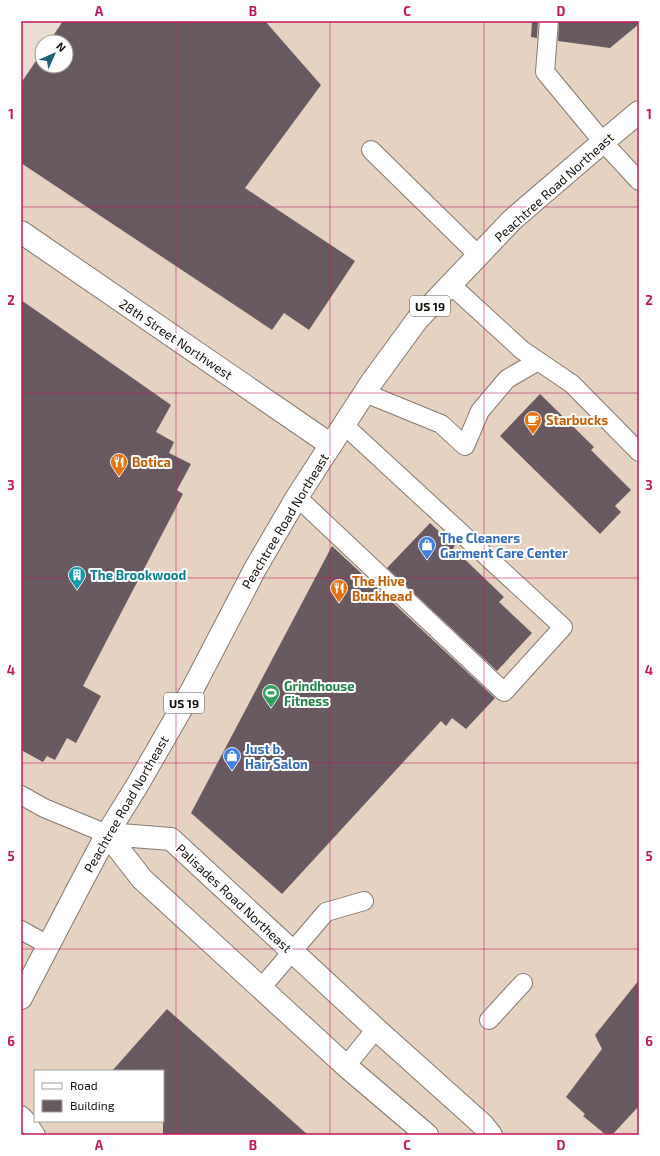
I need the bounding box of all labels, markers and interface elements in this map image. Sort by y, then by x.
text: A [95,3,104,19]
text: B [249,3,257,19]
text: C [403,3,411,19]
text: D [557,3,566,19]
north arrow [34,34,74,74]
text: N [54,39,69,54]
text: 1 [8,106,14,122]
text: 1 [646,106,652,122]
street label: Peachtree Road Northeast [491,129,617,245]
text: 2 [7,292,15,308]
text: 2 [645,292,653,308]
street label: 28th Street Northwest [116,295,236,383]
road number: US 19 [410,296,450,316]
cafe icon: Starbucks [523,410,543,435]
place label: Starbucks [546,412,608,428]
street label: Peachtree Road Northeast [238,450,332,592]
restaurant icon: Botica [109,452,129,477]
place label: Botica [132,454,171,470]
text: 3 [7,477,15,493]
text: 3 [645,477,653,493]
place label: The Cleaners Garment Care Center [440,530,568,561]
shop icon: The Cleaners Garment Care Center [417,535,437,560]
building icon: The Brookwood [67,565,87,590]
place label: The Brookwood [90,567,186,583]
place label: The Hive Buckhead [352,573,412,604]
restaurant icon: The Hive Buckhead [329,578,349,603]
text: 4 [7,662,15,678]
text: 4 [645,662,653,678]
place label: Grindhouse Fitness [284,678,355,709]
sports icon: Grindhouse Fitness [261,683,281,708]
road number: US 19 [164,693,204,713]
street label: Peachtree Road Northeast [80,733,172,875]
place label: Just b. Hair Salon [245,741,308,772]
shop icon: Just b. Hair Salon [222,746,242,771]
street label: Palisades Road Northeast [173,840,295,956]
text: 5 [7,848,15,864]
text: 5 [645,848,653,864]
text: 6 [7,1033,15,1049]
text: 6 [645,1033,653,1049]
legend [34,1070,164,1122]
text: Road [70,1078,98,1092]
text: Building [70,1098,115,1112]
text: A [95,1137,104,1153]
text: B [249,1137,257,1153]
text: C [403,1137,411,1153]
text: D [557,1137,566,1153]

